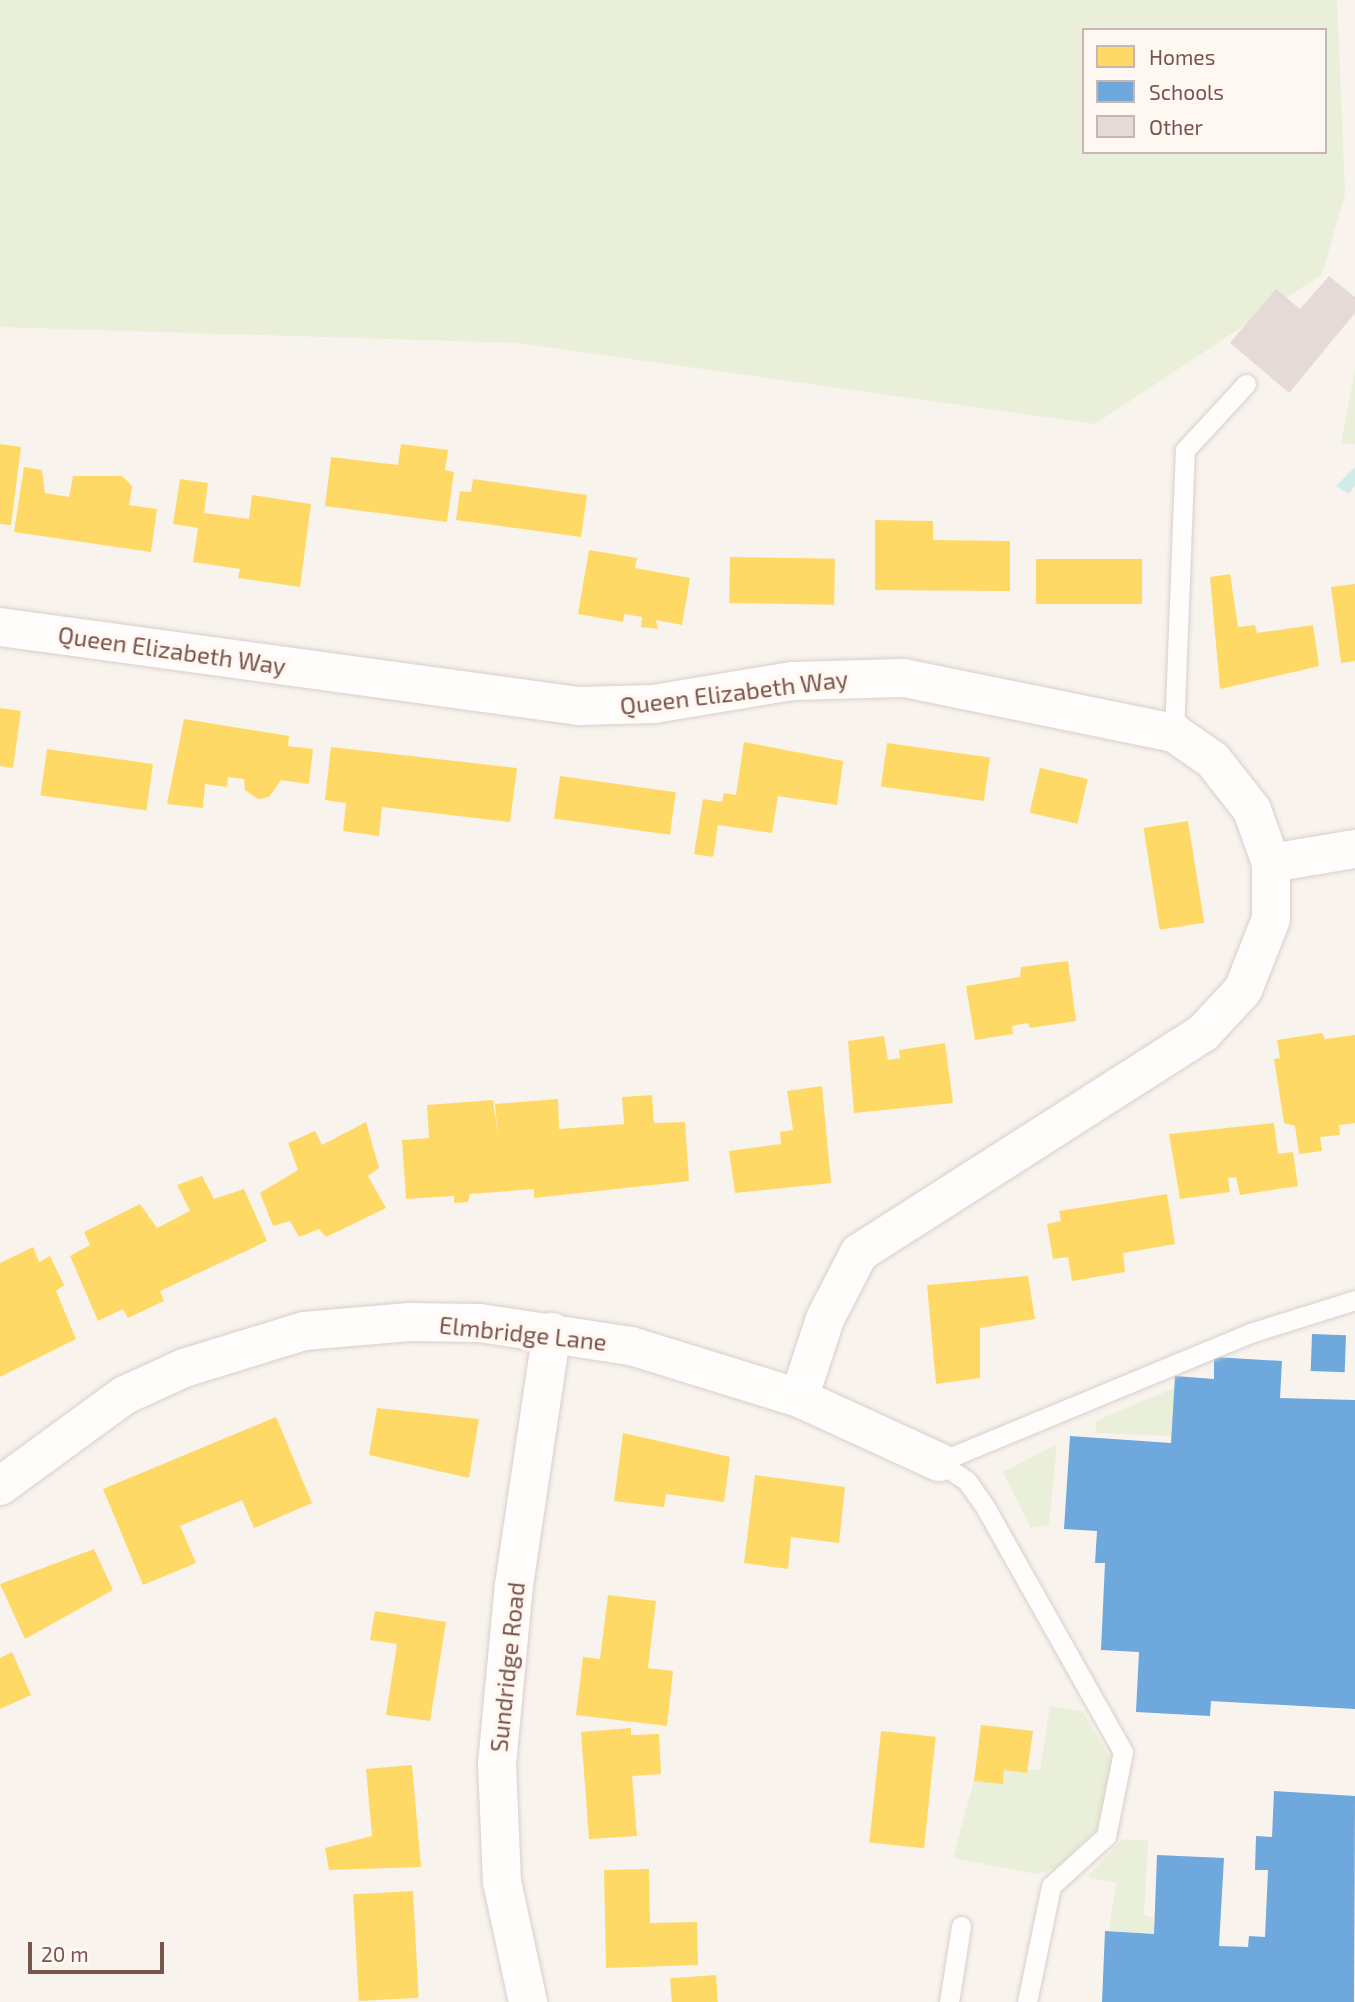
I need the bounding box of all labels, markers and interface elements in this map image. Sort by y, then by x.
legend [1082,28,1327,154]
text: Homes [1149,44,1215,69]
text: Schools [1149,79,1224,104]
text: Other [1149,114,1203,139]
street label: Queen Elizabeth Way [56,620,288,680]
street label: Queen Elizabeth Way [618,664,850,720]
street label: Elmbridge Lane [438,1310,608,1356]
street label: Sundridge Road [484,1580,530,1754]
scale bar [32,1928,168,1972]
text: 20 m [41,1941,89,1966]

